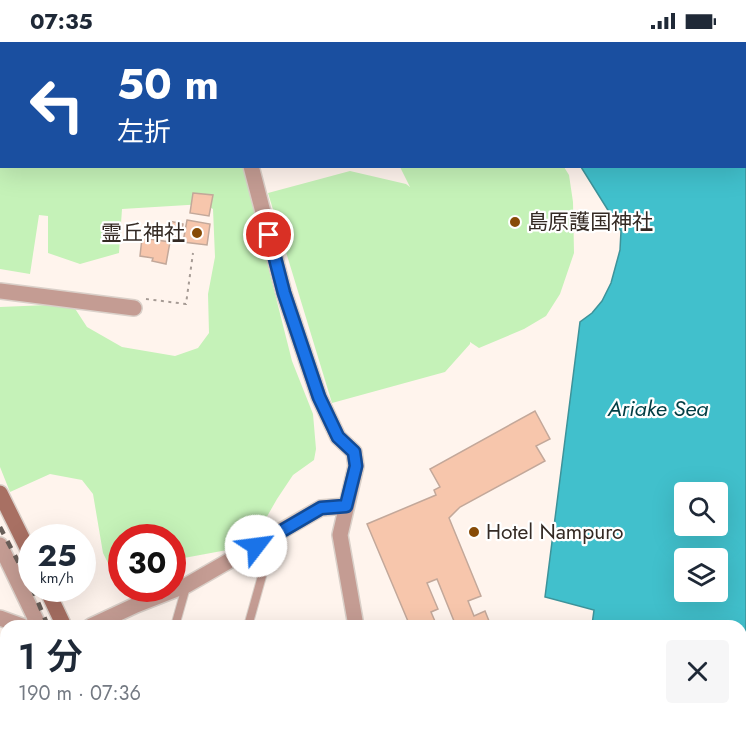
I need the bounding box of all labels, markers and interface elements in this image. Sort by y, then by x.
text: 07:35 [30,5,93,37]
text: 50 m [117,54,219,115]
icon: left [18,66,96,144]
text: 左折 [117,112,171,151]
place label: 島原護国神社 [527,207,653,237]
pin [243,209,294,260]
marker: 島原護国神社 [508,215,522,229]
place label: 霊丘神社 [101,218,185,248]
icon: arrive [252,218,285,251]
marker: 霊丘神社 [190,226,204,240]
water label: Ariake Sea [607,392,708,424]
map controls [674,482,728,602]
button: search [674,482,728,536]
position arrow [224,514,288,578]
place label: Hotel Nampuro [486,517,624,547]
speed limit sign: 30 [108,524,186,602]
marker: Hotel Nampuro [467,525,481,539]
text: 25 [37,534,77,577]
button: layers [674,548,728,602]
text: km/h [40,567,74,589]
text: 1 分 [18,630,82,682]
button: close [666,640,729,703]
text: 190 m · 07:36 [18,679,141,708]

